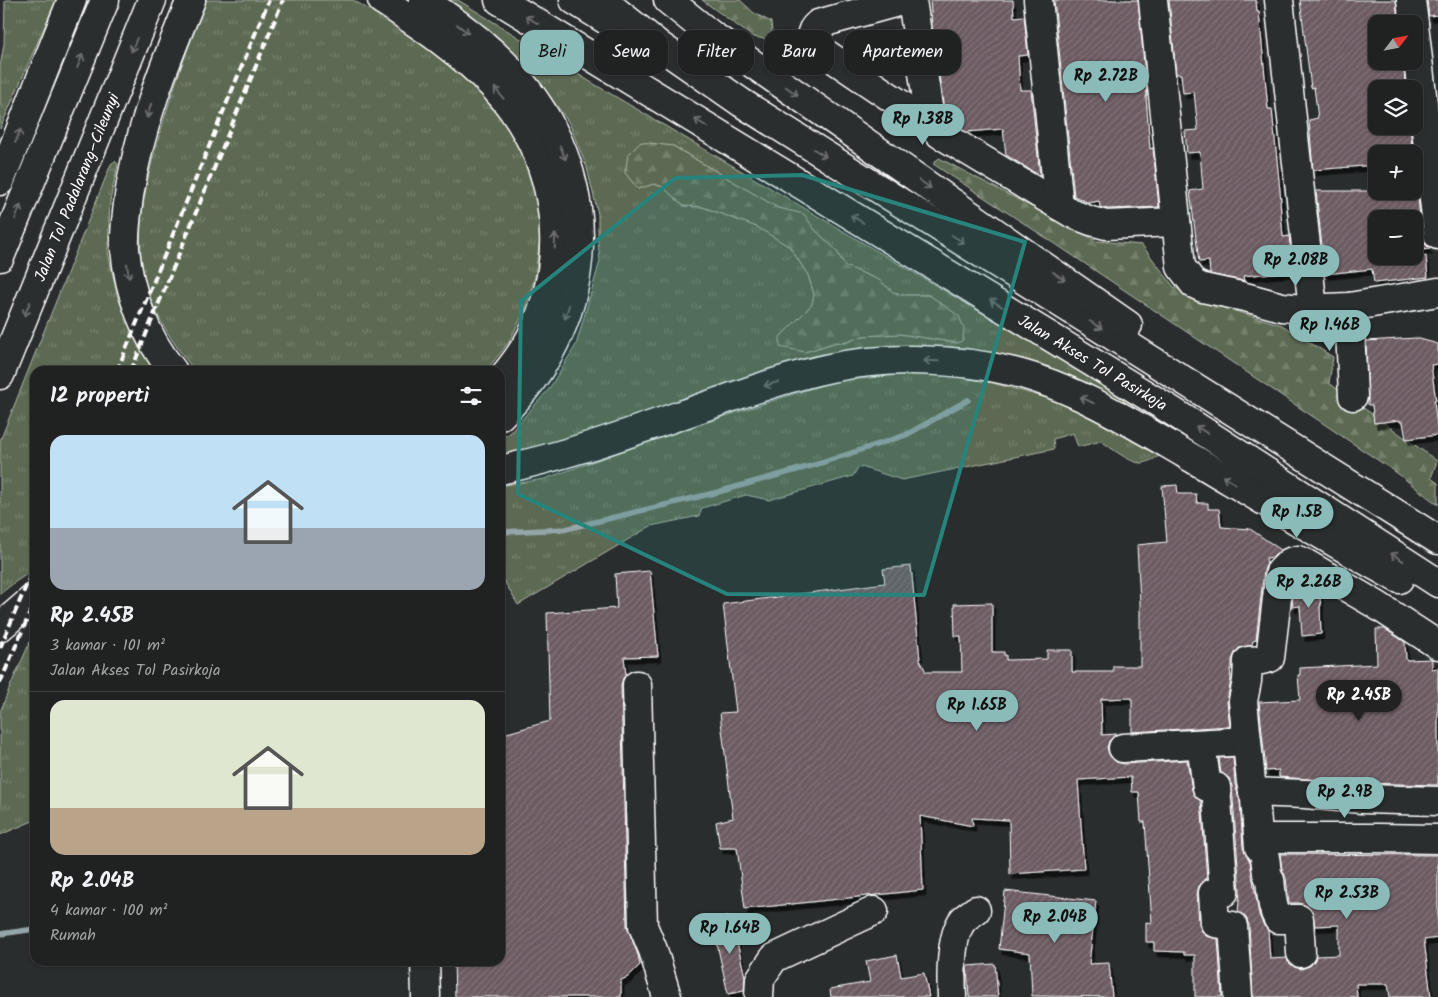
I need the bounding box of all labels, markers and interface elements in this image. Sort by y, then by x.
one-way arrow [526,15,540,25]
north arrow [1368,15,1422,70]
map controls [1368,15,1423,265]
one-way arrow [456,23,469,34]
chip: Beli [520,30,584,75]
chip: Sewa [594,30,668,75]
chip: Filter [678,30,754,75]
chip: Baru [764,30,834,75]
chip: Apartemen [844,30,961,75]
one-way arrow [128,37,138,52]
one-way arrow [75,54,85,69]
pin: Rp 2.72B [1054,61,1158,103]
text: Rp 2.72B [1074,64,1138,89]
button: layers [1368,80,1423,135]
one-way arrow [493,86,504,99]
one-way arrow [785,86,799,96]
street label: Jalan Tol Padalarang–Cileunyi [28,88,127,286]
one-way arrow [144,103,154,119]
pin: Rp 1.38B [871,104,975,146]
text: Rp 1.38B [892,107,954,132]
one-way arrow [694,118,708,128]
one-way arrow [14,128,23,144]
one-way arrow [559,145,568,160]
button: + [1368,145,1423,200]
one-way arrow [813,147,827,158]
one-way arrow [918,179,932,189]
one-way arrow [14,204,23,220]
button: − [1368,210,1423,265]
one-way arrow [851,213,865,223]
one-way arrow [550,233,559,249]
one-way arrow [950,234,964,244]
pin: Rp 2.08B [1244,244,1348,287]
text: Rp 2.08B [1263,248,1329,273]
one-way arrow [124,262,134,278]
one-way arrow [1051,271,1065,281]
one-way arrow [989,298,1003,308]
one-way arrow [21,301,31,316]
one-way arrow [562,304,572,320]
street label: Jalan Akses Tol Pasirkoja [1013,309,1172,418]
pin: Rp 1.46B [1278,310,1382,352]
text: Rp 1.46B [1300,313,1360,338]
one-way arrow [1088,320,1102,330]
one-way arrow [923,357,939,366]
text: 12 properti [50,380,149,413]
one-way arrow [764,380,779,389]
icon: filters [457,382,485,410]
one-way arrow [1080,395,1095,404]
one-way arrow [1195,425,1209,435]
icon: home [223,467,313,557]
one-way arrow [1223,474,1237,484]
pin: Rp 1.5B [1251,496,1343,539]
text: Rp 1.5B [1271,500,1323,525]
one-way arrow [1390,552,1404,562]
pin: Rp 2.26B [1257,566,1361,609]
text: Rp 2.26B [1276,570,1342,595]
text: Rp 2.45B [50,600,134,633]
text: 3 kamar · 101 m² [50,633,165,658]
text: Jalan Akses Tol Pasirkoja [50,658,220,683]
pin: Rp 2.45B [1307,680,1411,722]
text: Rp 2.45B [1327,683,1391,708]
pin: Rp 1.65B [925,690,1029,732]
text: Rp 1.65B [947,693,1007,718]
icon: home [223,733,313,823]
pin: Rp 2.9B [1299,776,1391,819]
text: Rp 2.9B [1317,780,1373,805]
text: Rp 2.04B [50,865,135,898]
pin: Rp 2.53B [1295,878,1399,920]
text: Rp 2.53B [1315,881,1379,906]
text: 4 kamar · 100 m² [50,898,168,923]
pin: Rp 2.04B [1003,902,1107,944]
text: Rp 2.04B [1023,905,1087,930]
pin: Rp 1.64B [678,912,782,955]
text: Rp 1.64B [700,916,760,941]
text: Rumah [50,923,96,948]

